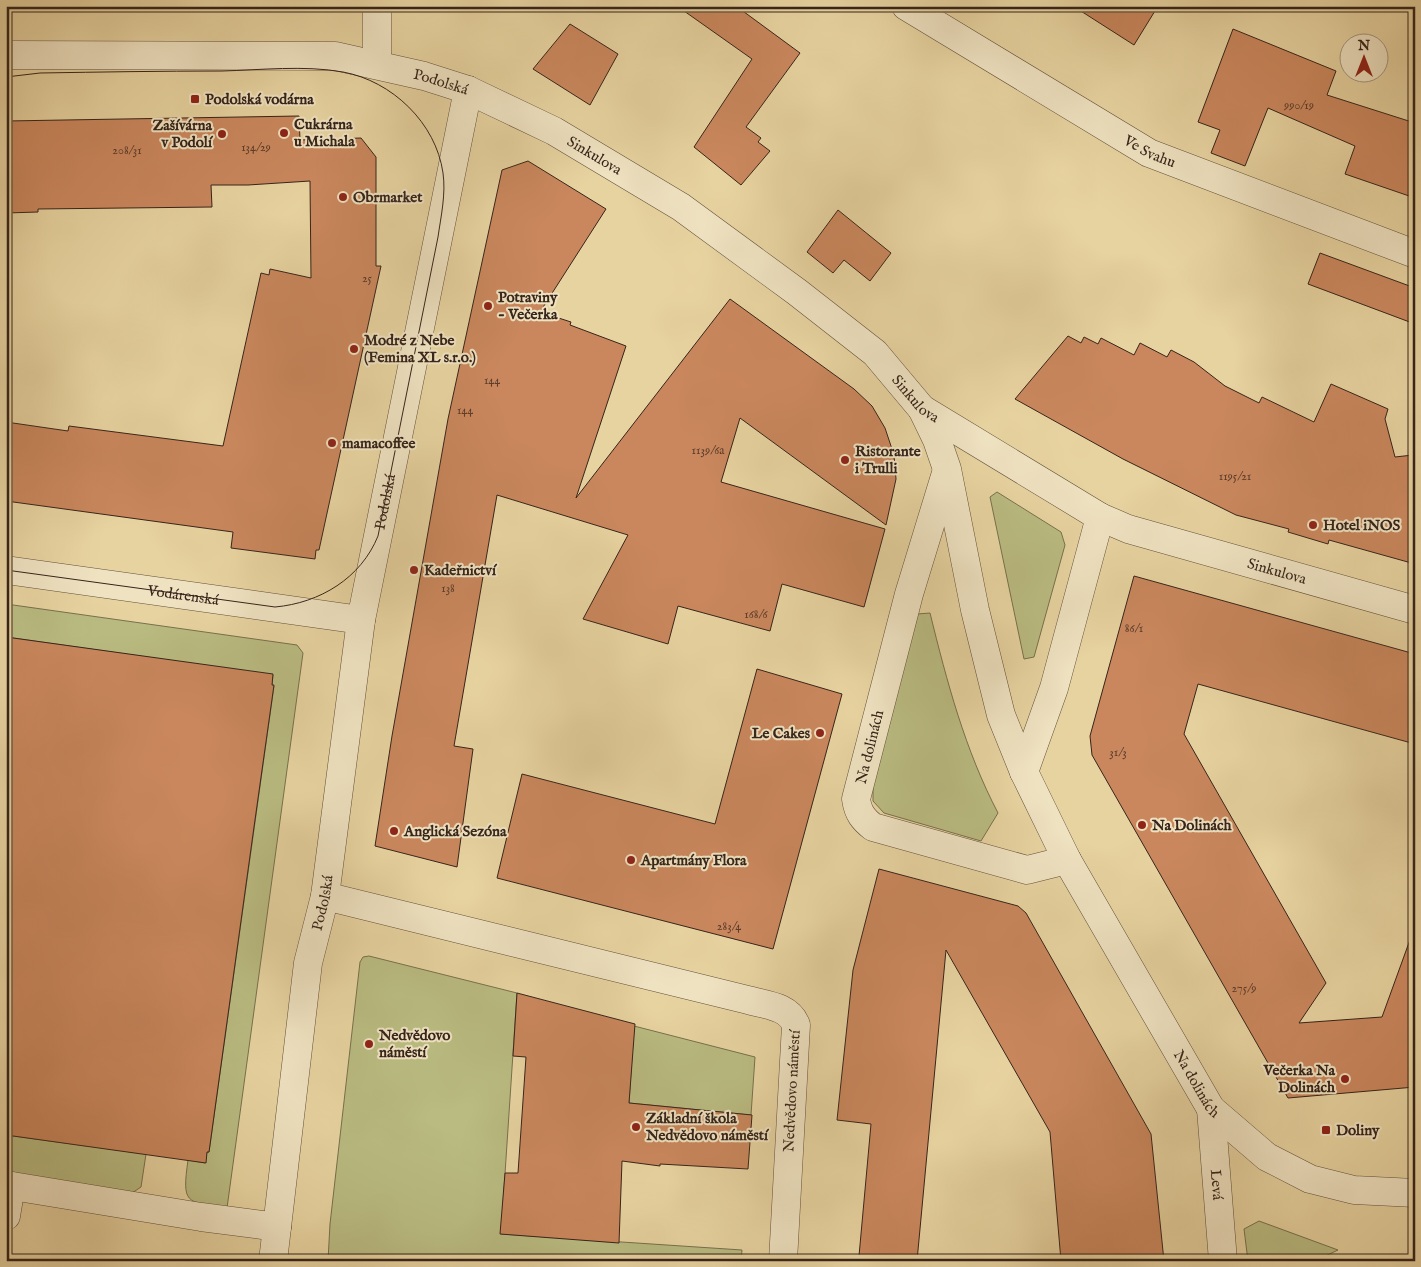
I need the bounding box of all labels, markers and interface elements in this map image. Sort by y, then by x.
north arrow [1338,32,1388,82]
text: N [1357,37,1370,55]
street label: Podolská [412,64,471,99]
place label: Podolská vodárna [205,90,314,109]
marker: Podolská vodárna [189,93,201,105]
house number: 990/19 [1283,98,1314,113]
place label: Cukrárna u Michala [294,115,355,151]
place label: Zašívárna v Podolí [153,116,214,152]
marker: Cukrárna u Michala [278,127,290,139]
marker: Zašívárna v Podolí [216,128,228,140]
street label: Ve Svahu [1119,130,1179,172]
street label: Sinkulova [564,132,626,179]
house number: 134/29 [241,140,271,155]
house number: 208/31 [112,143,142,158]
place label: Obrmarket [353,188,423,207]
marker: Obrmarket [337,191,349,203]
house number: 25 [362,271,373,286]
place label: Potraviny - Večerka [498,288,558,324]
marker: Potraviny - Večerka [482,300,494,312]
place label: Modré z Nebe (Femina XL s.r.o.) [364,331,476,367]
marker: Modré z Nebe (Femina XL s.r.o.) [348,343,360,355]
street label: Sinkulova [888,371,943,427]
house number: 144 [484,373,500,388]
house number: 144 [457,403,473,418]
place label: mamacoffee [342,434,415,453]
marker: mamacoffee [326,437,338,449]
place label: Ristorante i Trulli [855,442,921,478]
house number: 1139/6a [692,443,725,458]
marker: Ristorante i Trulli [839,454,851,466]
house number: 1195/21 [1219,469,1251,484]
street label: Podolská [370,472,400,531]
place label: Hotel iNOS [1323,516,1400,535]
marker: Hotel iNOS [1307,519,1319,531]
street label: Sinkulova [1245,554,1309,589]
place label: Kadeřnictví [424,561,498,580]
marker: Kadeřnictví [408,564,420,576]
street label: Vodárenská [145,580,221,609]
house number: 138 [441,581,455,596]
house number: 168/6 [744,607,769,622]
house number: 86/1 [1125,621,1143,636]
street label: Na dolinách [852,708,888,786]
place label: Le Cakes [752,724,811,743]
marker: Le Cakes [814,727,826,739]
house number: 31/3 [1109,745,1127,760]
place label: Na Dolinách [1151,816,1232,835]
marker: Na Dolinách [1136,819,1148,831]
place label: Anglická Sezóna [403,822,507,841]
marker: Anglická Sezóna [388,825,400,837]
place label: Apartmány Flora [640,851,747,870]
marker: Apartmány Flora [625,854,637,866]
street label: Podolská [307,873,337,933]
house number: 283/4 [717,919,741,934]
house number: 275/9 [1232,981,1256,996]
place label: Nedvědovo náměstí [378,1026,450,1062]
street label: Nedvědovo náměstí [779,1029,805,1152]
marker: Nedvědovo náměstí [363,1038,375,1050]
street label: Na dolinách [1169,1046,1224,1122]
place label: Večerka Na Dolinách [1262,1061,1336,1097]
marker: Večerka Na Dolinách [1339,1073,1351,1085]
place label: Základní škola Nedvědovo náměstí [645,1109,770,1145]
marker: Základní škola Nedvědovo náměstí [630,1121,642,1133]
place label: Doliny [1336,1121,1380,1140]
marker: Doliny [1320,1124,1332,1136]
street label: Levá [1206,1169,1228,1201]

